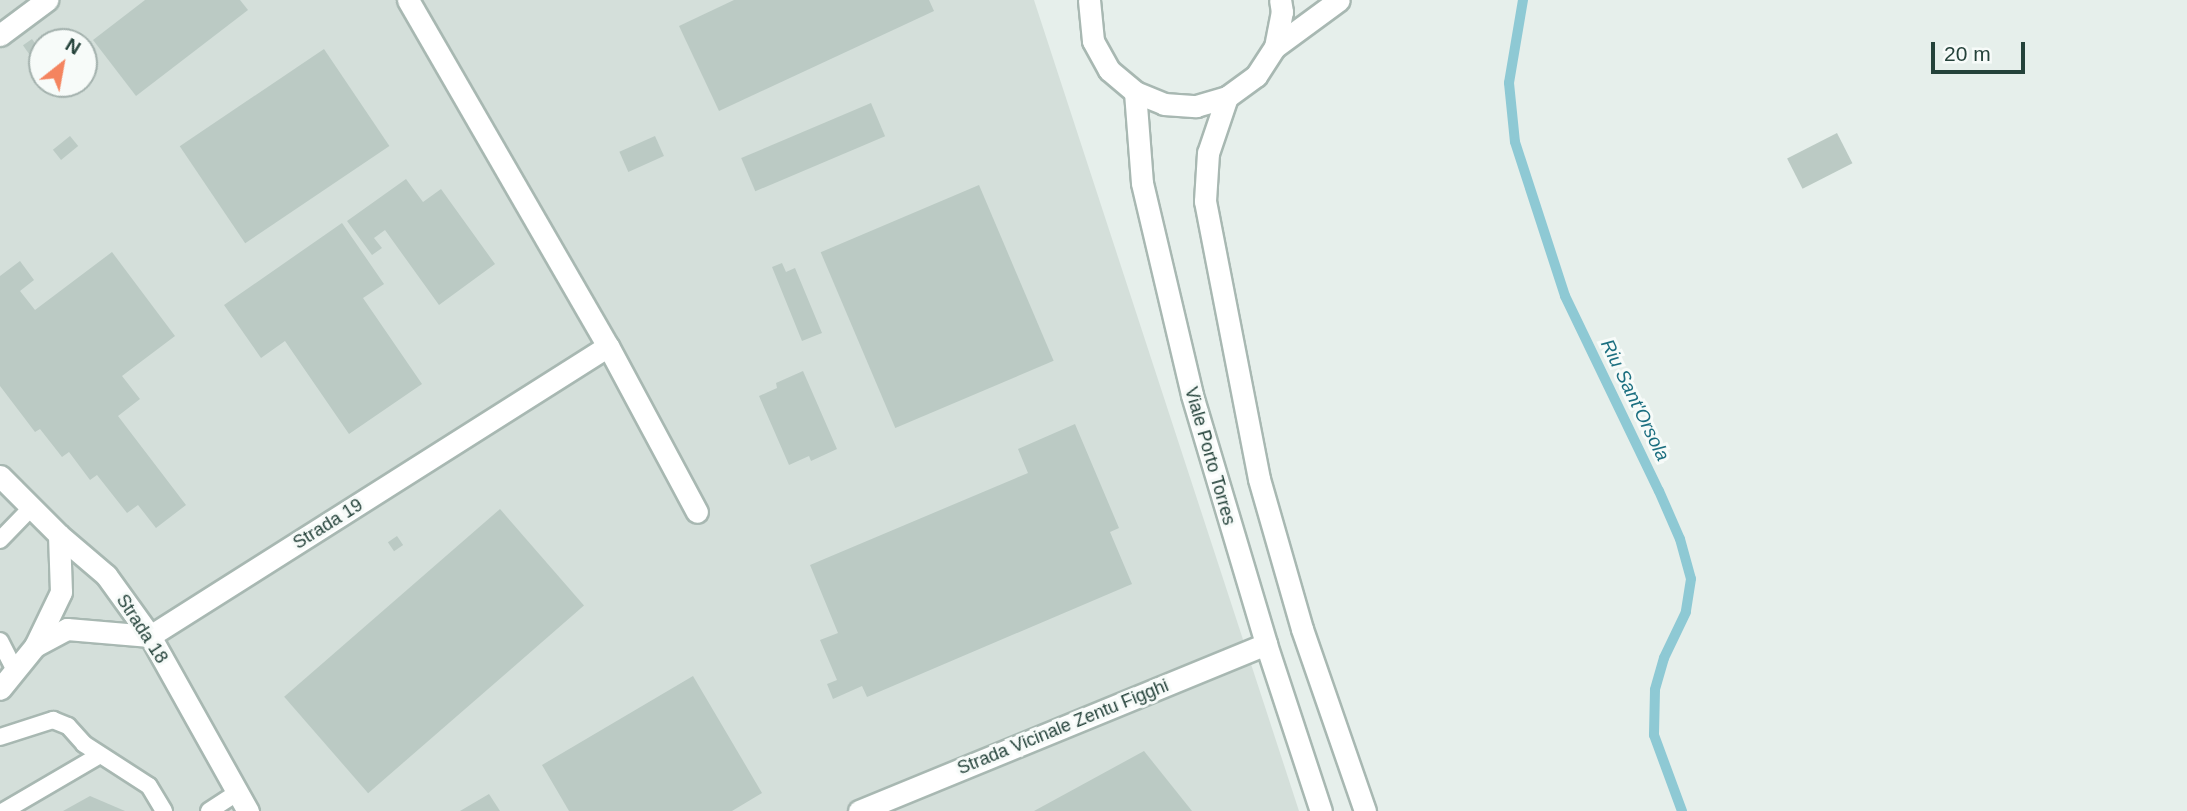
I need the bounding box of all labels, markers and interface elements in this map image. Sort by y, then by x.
north arrow [28,28,98,98]
scale bar [1935,28,2030,72]
text: N [62,34,84,59]
text: 20 m [1944,42,1991,65]
water label: Riu Sant'Orsola [1596,335,1674,465]
street label: Viale Porto Torres [1180,384,1240,528]
street label: Strada 19 [289,494,367,554]
street label: Strada 18 [112,590,172,668]
street label: Strada Vicinale Zentu Figghi [954,675,1172,779]

